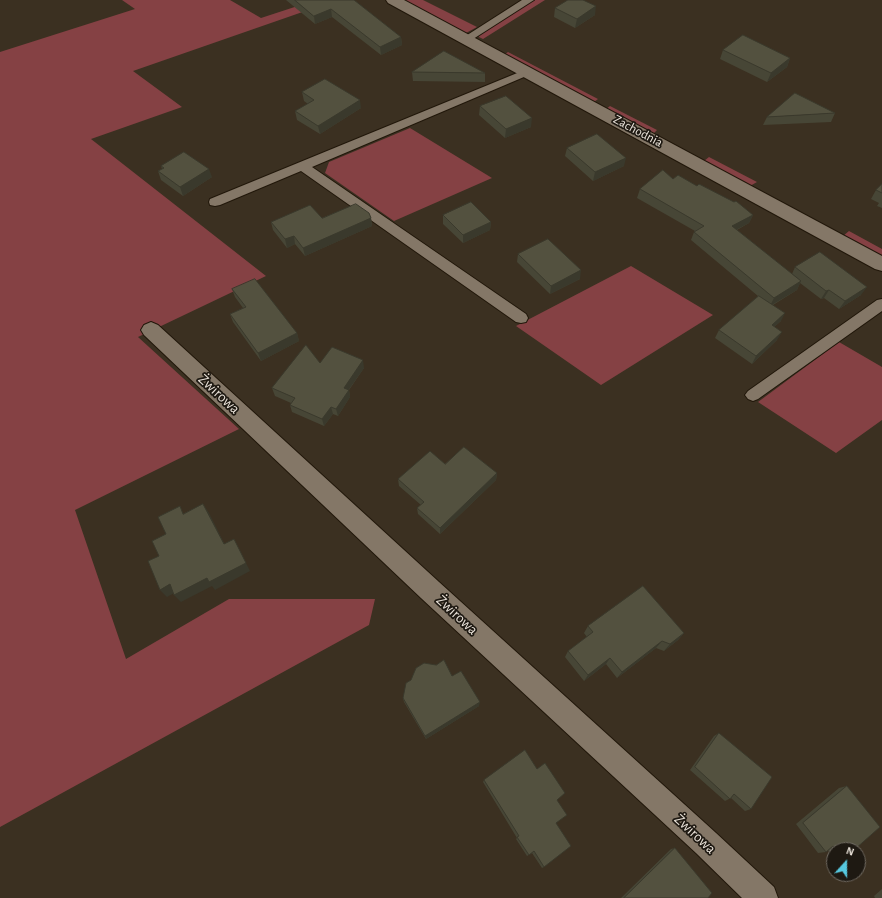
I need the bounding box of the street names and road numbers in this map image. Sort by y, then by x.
street label: Zachodnia [611,112,665,150]
street label: Żwirowa [195,370,243,418]
street label: Żwirowa [433,591,481,639]
street label: Żwirowa [671,810,719,858]

